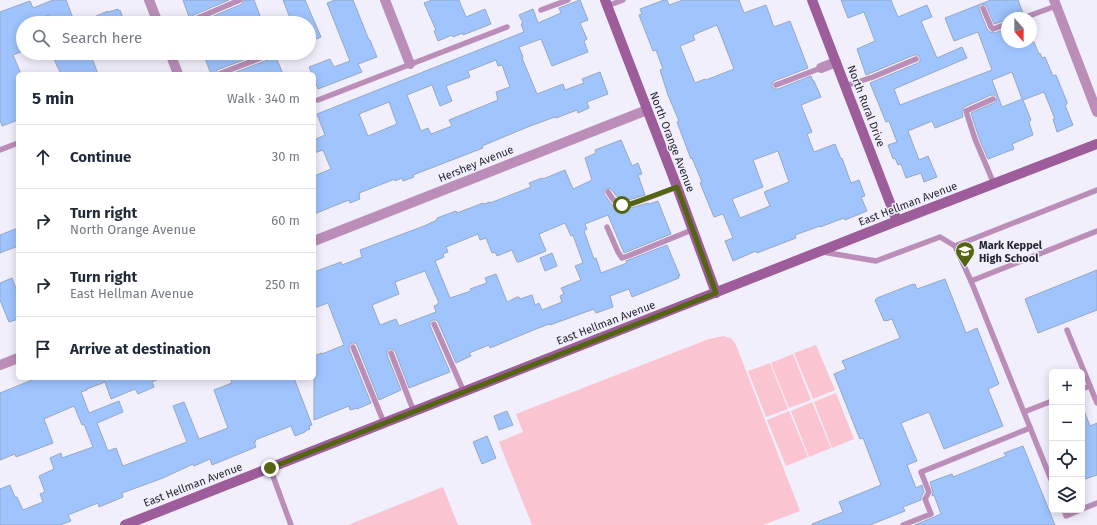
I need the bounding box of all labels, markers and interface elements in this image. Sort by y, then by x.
north arrow [1001,12,1037,48]
search box [16,16,316,60]
icon: search [30,27,52,49]
text: Search here [62,29,142,47]
street label: North Rural Drive [844,63,888,149]
text: 5 min [32,88,74,109]
street label: North Orange Avenue [647,90,697,194]
text: Walk · 340 m [227,91,300,106]
street label: Hershey Avenue [437,143,515,185]
icon: ahead [32,146,54,168]
text: Continue [70,148,131,166]
text: 30 m [272,149,300,164]
street label: East Hellman Avenue [857,179,959,229]
route start [613,196,631,214]
text: Turn right [70,204,137,222]
icon: right [32,210,54,232]
text: 60 m [271,213,300,228]
text: North Orange Avenue [70,222,196,237]
place label: Mark Keppel High School [979,239,1043,265]
school or university icon: Mark Keppel High School [954,240,976,268]
text: Turn right [70,268,137,286]
icon: right [32,274,54,296]
text: 250 m [265,277,300,292]
text: East Hellman Avenue [70,286,194,301]
street label: East Hellman Avenue [555,298,657,348]
icon: arrive [32,338,54,360]
text: Arrive at destination [70,340,211,358]
map controls [1049,369,1085,513]
button: + [1049,369,1085,405]
button: − [1049,405,1085,441]
button: locate [1049,441,1085,477]
route end [261,459,279,477]
street label: East Hellman Avenue [142,460,244,510]
button: layers [1049,477,1085,513]

